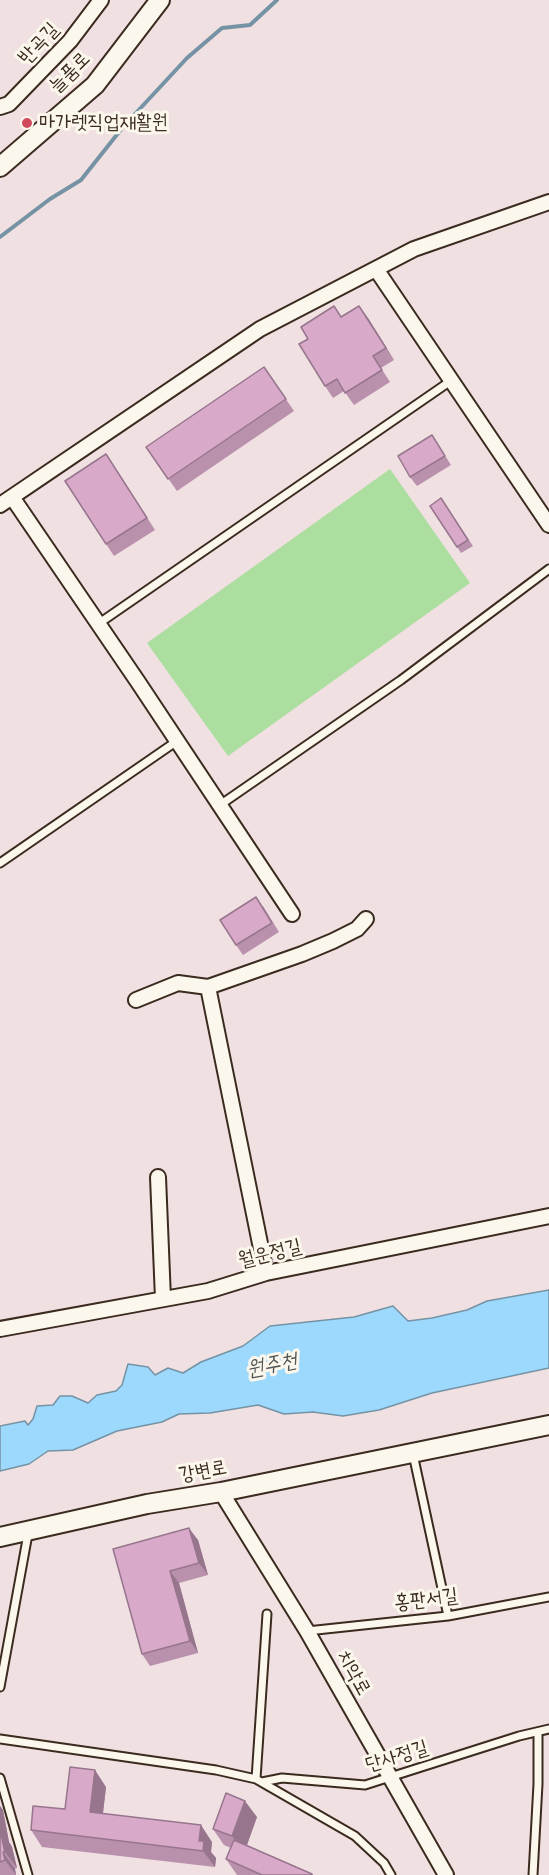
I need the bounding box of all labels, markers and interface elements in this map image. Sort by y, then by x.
street label: 반곡길 [14,18,64,70]
street label: 늘품로 [44,47,96,99]
place label: 마가렛직업재활원 [39,111,168,135]
marker: 마가렛직업재활원 [20,116,34,130]
street label: 월운정길 [236,1235,304,1273]
water label: 원주천 [245,1349,299,1383]
street label: 강변로 [177,1456,229,1488]
street label: 홍판서길 [393,1584,459,1616]
street label: 치악로 [331,1646,375,1700]
street label: 단사정길 [363,1736,431,1778]

